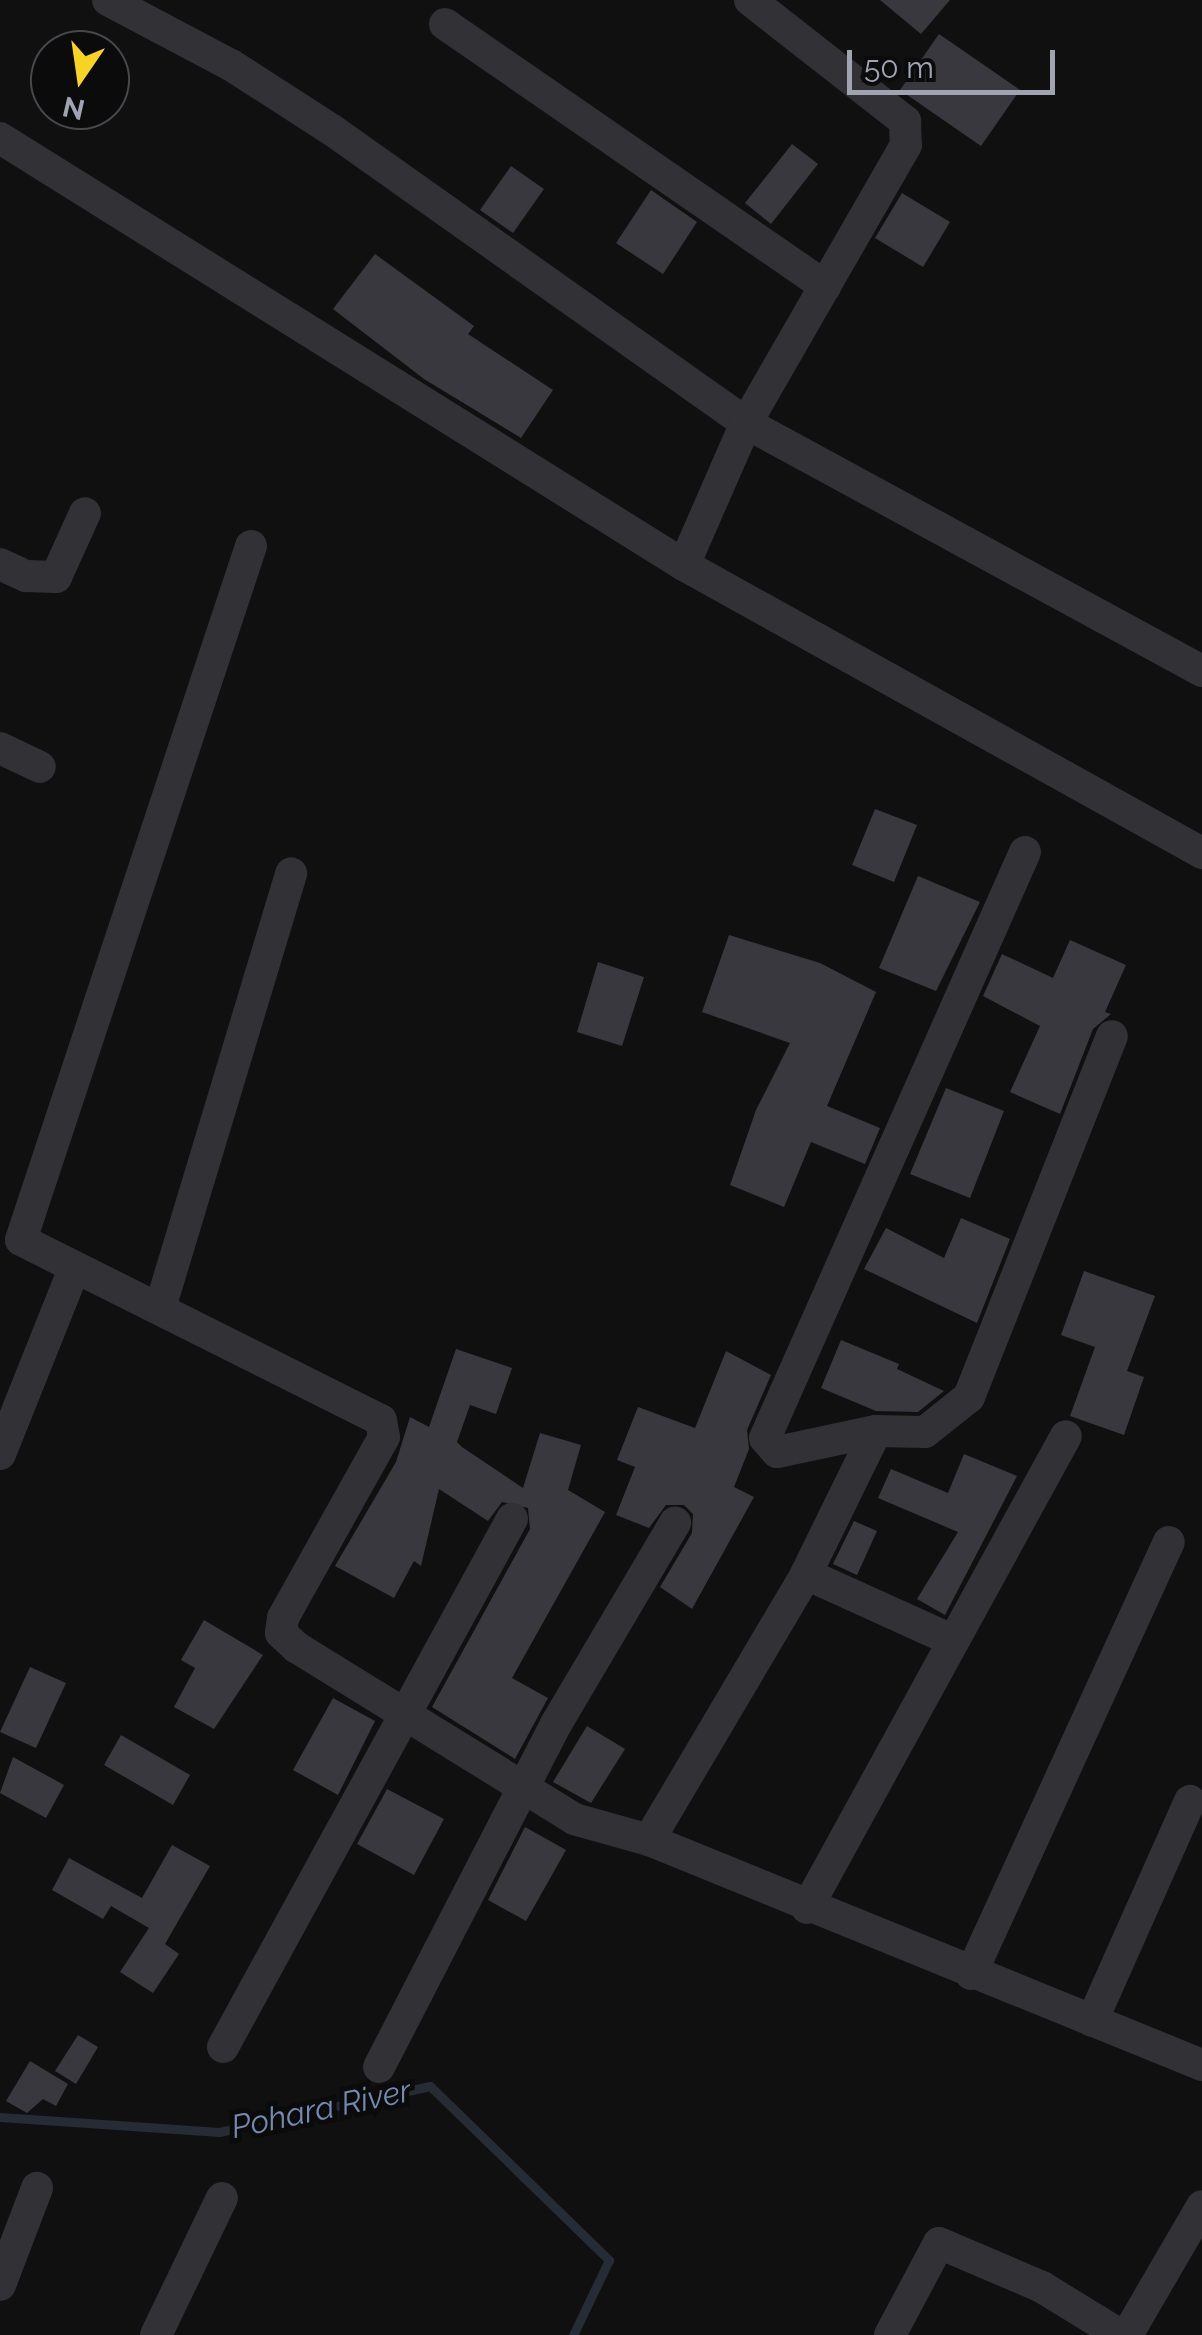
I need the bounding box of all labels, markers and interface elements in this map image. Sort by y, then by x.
north arrow [30,30,130,130]
scale bar [852,30,1060,92]
text: 50 m [864,50,934,85]
text: N [59,89,88,126]
water label: Pohara River [228,2071,414,2147]

